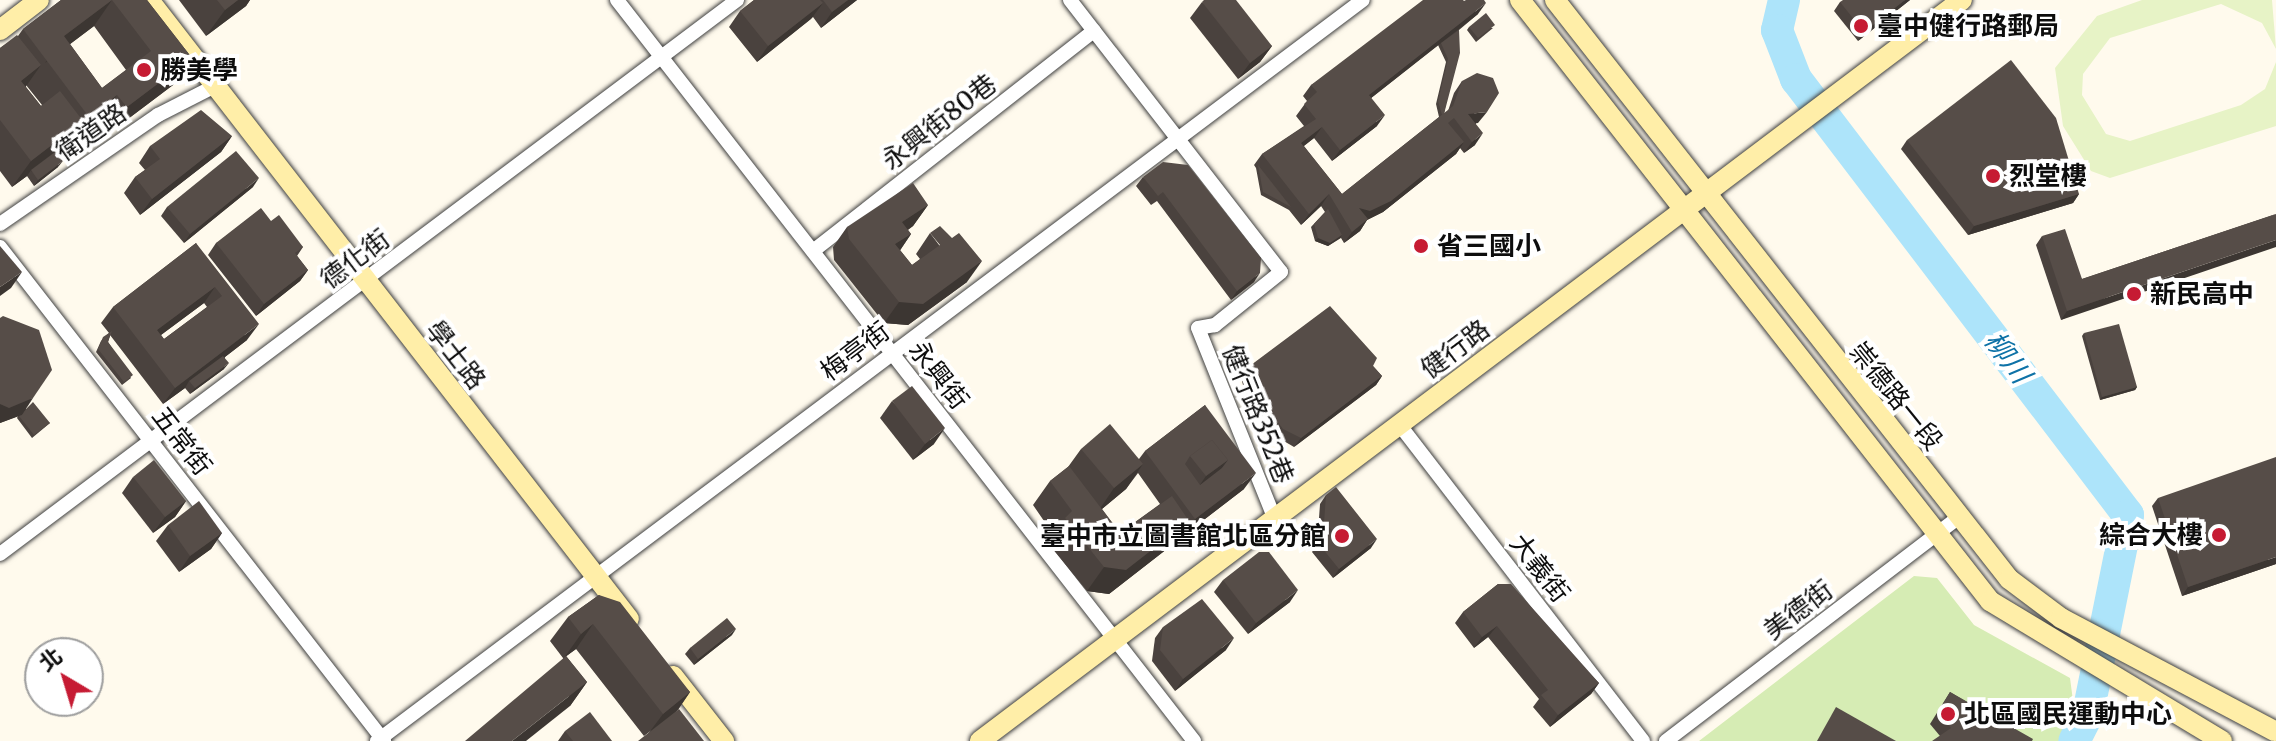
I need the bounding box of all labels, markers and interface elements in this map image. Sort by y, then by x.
place label: 臺中健行路郵局 [1877,10,2059,42]
marker: 臺中健行路郵局 [1852,17,1870,35]
place label: 勝美學 [160,54,238,86]
marker: 勝美學 [135,61,153,79]
street label: 永興街80巷 [876,68,1002,176]
street label: 衛道路 [50,97,132,167]
place label: 烈堂樓 [2009,160,2087,192]
marker: 烈堂樓 [1984,167,2002,185]
street label: 德化街 [314,223,396,295]
place label: 省三國小 [1437,230,1541,262]
marker: 省三國小 [1412,237,1430,255]
place label: 新民高中 [2150,278,2254,310]
marker: 新民高中 [2125,285,2143,303]
street label: 健行路 [1414,313,1496,385]
street label: 學士路 [420,315,492,395]
street label: 梅亭街 [814,315,896,387]
water label: 柳川 [1978,325,2038,389]
street label: 永興街 [903,335,975,415]
street label: 崇德路一段 [1843,336,1949,456]
street label: 健行路352巷 [1216,340,1300,488]
street label: 五常街 [146,401,218,481]
place label: 綜合大樓 [2099,519,2203,551]
place label: 臺中市立圖書館北區分館 [1040,520,1326,552]
marker: 綜合大樓 [2210,526,2228,544]
marker: 臺中市立圖書館北區分館 [1333,527,1351,545]
street label: 大義街 [1504,528,1576,608]
street label: 美德街 [1757,574,1839,646]
north arrow [24,637,104,717]
text: 北 [33,642,68,677]
place label: 北區國民運動中心 [1964,698,2172,730]
marker: 北區國民運動中心 [1939,705,1957,723]

